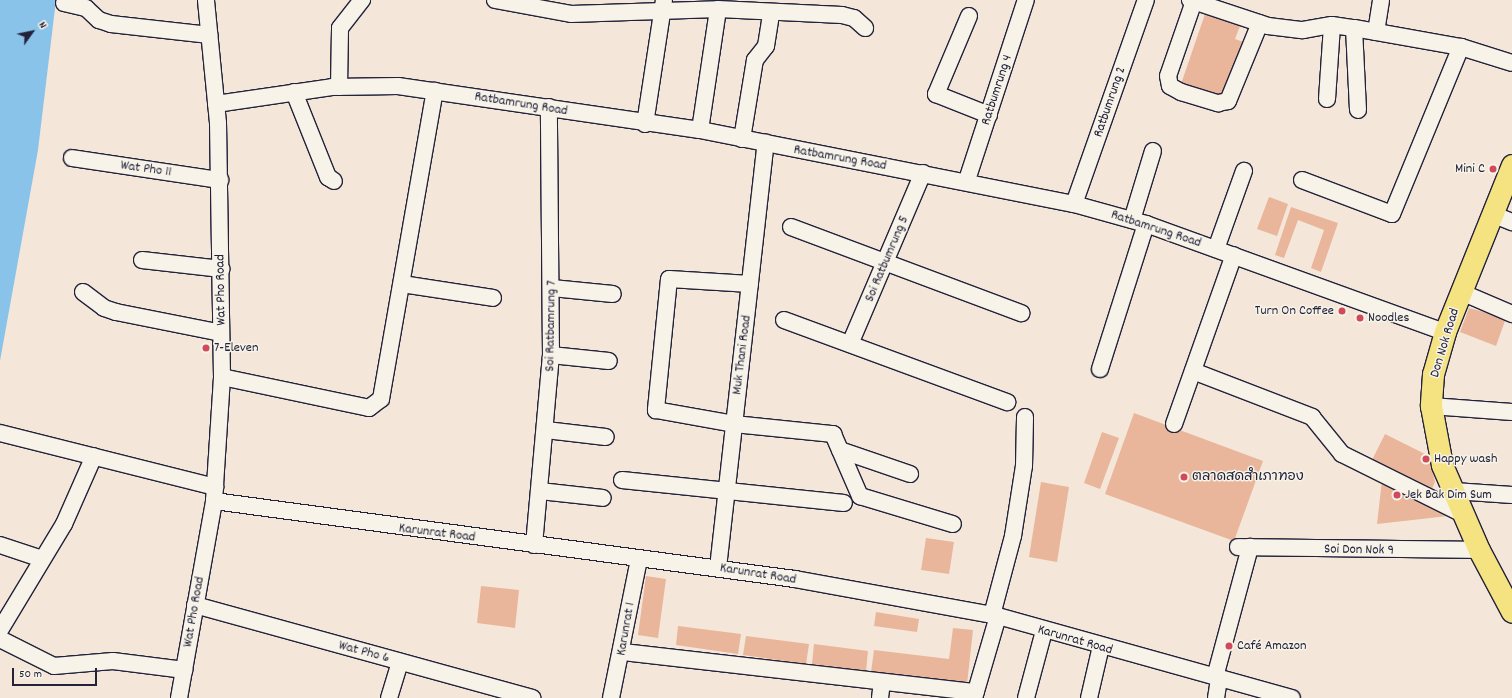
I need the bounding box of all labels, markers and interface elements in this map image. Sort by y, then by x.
north arrow [12,12,52,52]
text: N [34,19,50,32]
street label: Ratbumrung 4 [978,53,1016,127]
street label: Ratbumrung 2 [1090,65,1130,139]
street label: Ratbamrung Road [473,88,569,120]
street label: Ratbamrung Road [792,142,888,174]
street label: Wat Pho 11 [119,157,173,181]
place label: Mini C [1455,161,1485,177]
marker: Mini C [1488,164,1498,174]
street label: Ratbamrung Road [1109,206,1203,252]
street label: Soi Ratbumrung 5 [861,213,913,305]
street label: Wat Pho Road [212,254,230,326]
street label: Soi Ratbamrung 7 [542,280,560,372]
place label: Turn On Coffee [1255,303,1334,319]
marker: Turn On Coffee [1337,306,1347,316]
street label: Don Nok Road [1427,306,1463,380]
place label: Noodles [1368,310,1409,326]
marker: Noodles [1355,313,1365,323]
street label: Muk Thani Road [729,314,755,396]
place label: 7-Eleven [214,340,258,356]
marker: 7-Eleven [201,343,211,353]
place label: Happy wash [1434,451,1497,467]
marker: Happy wash [1421,454,1431,464]
place label: ตลาดสดสำเภาทอง [1192,469,1304,485]
marker: ตลาดสดสำเภาทอง [1179,472,1189,482]
place label: Jek Bak Dim Sum [1405,487,1492,503]
marker: Jek Bak Dim Sum [1392,490,1402,500]
street label: Karunrat Road [398,520,476,546]
street label: Soi Don Nok 9 [1324,541,1394,559]
street label: Karunrat Road [719,560,797,588]
street label: Wat Pho Road [180,575,208,649]
street label: Karunrat 1 [613,601,639,657]
street label: Karunrat Road [1036,621,1114,659]
street label: Wat Pho 6 [337,637,391,667]
place label: Café Amazon [1237,638,1306,654]
marker: Café Amazon [1224,641,1234,651]
scale bar [14,660,99,686]
text: 50 m [19,666,42,683]

